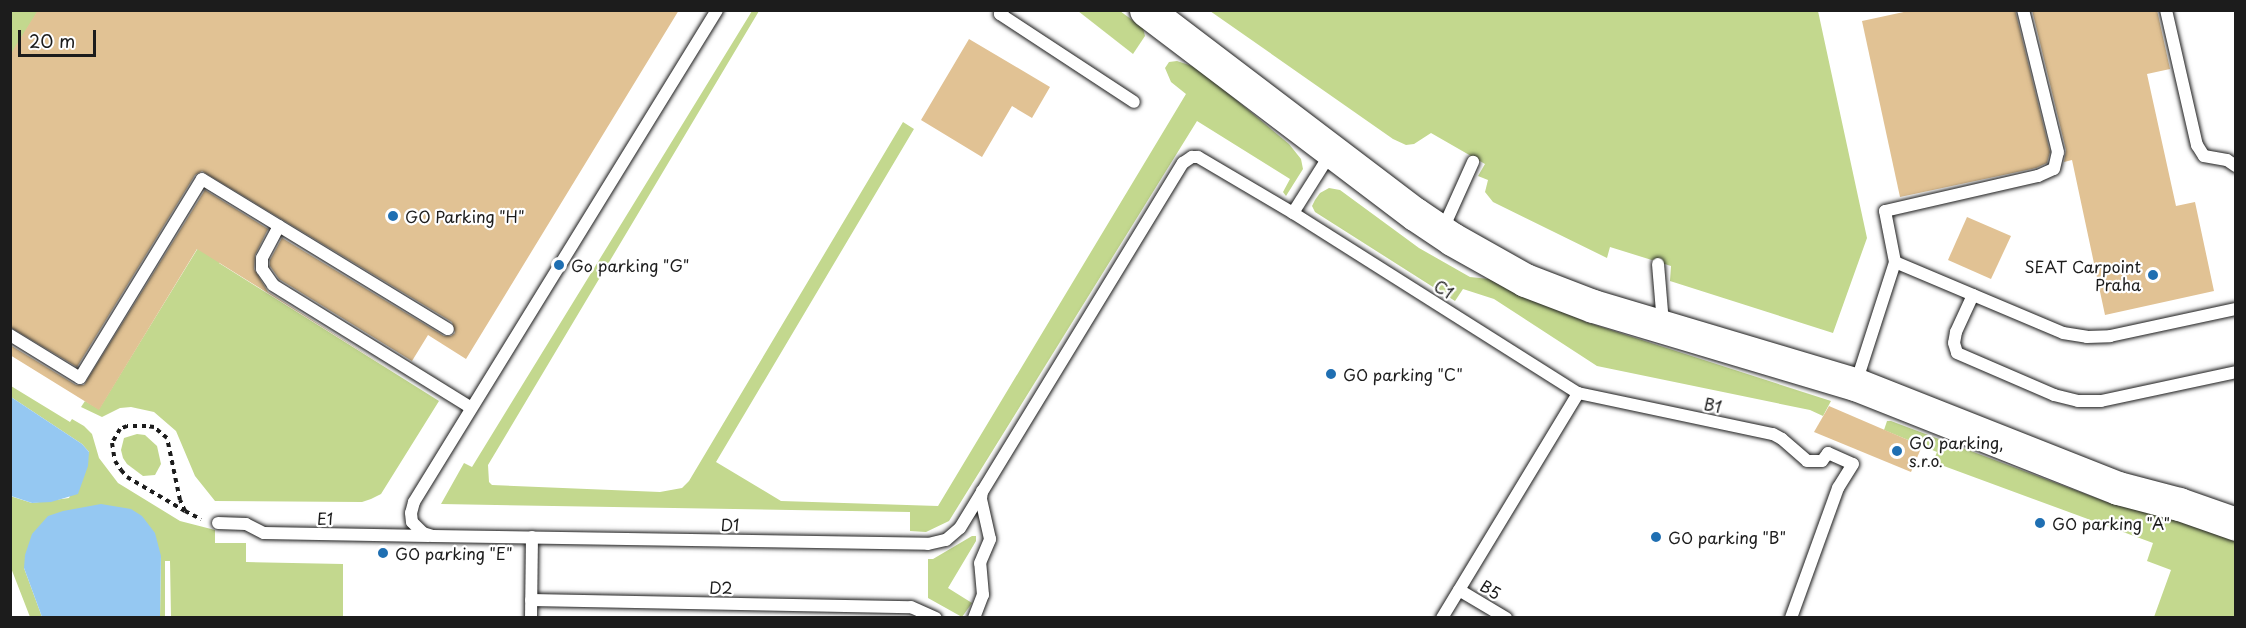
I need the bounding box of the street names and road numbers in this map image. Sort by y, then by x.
street label: C1 [1431,276,1457,302]
street label: B1 [1702,394,1724,416]
street label: E1 [317,508,333,528]
street label: D1 [720,514,740,534]
street label: B5 [1477,575,1505,603]
street label: D2 [709,577,733,597]

